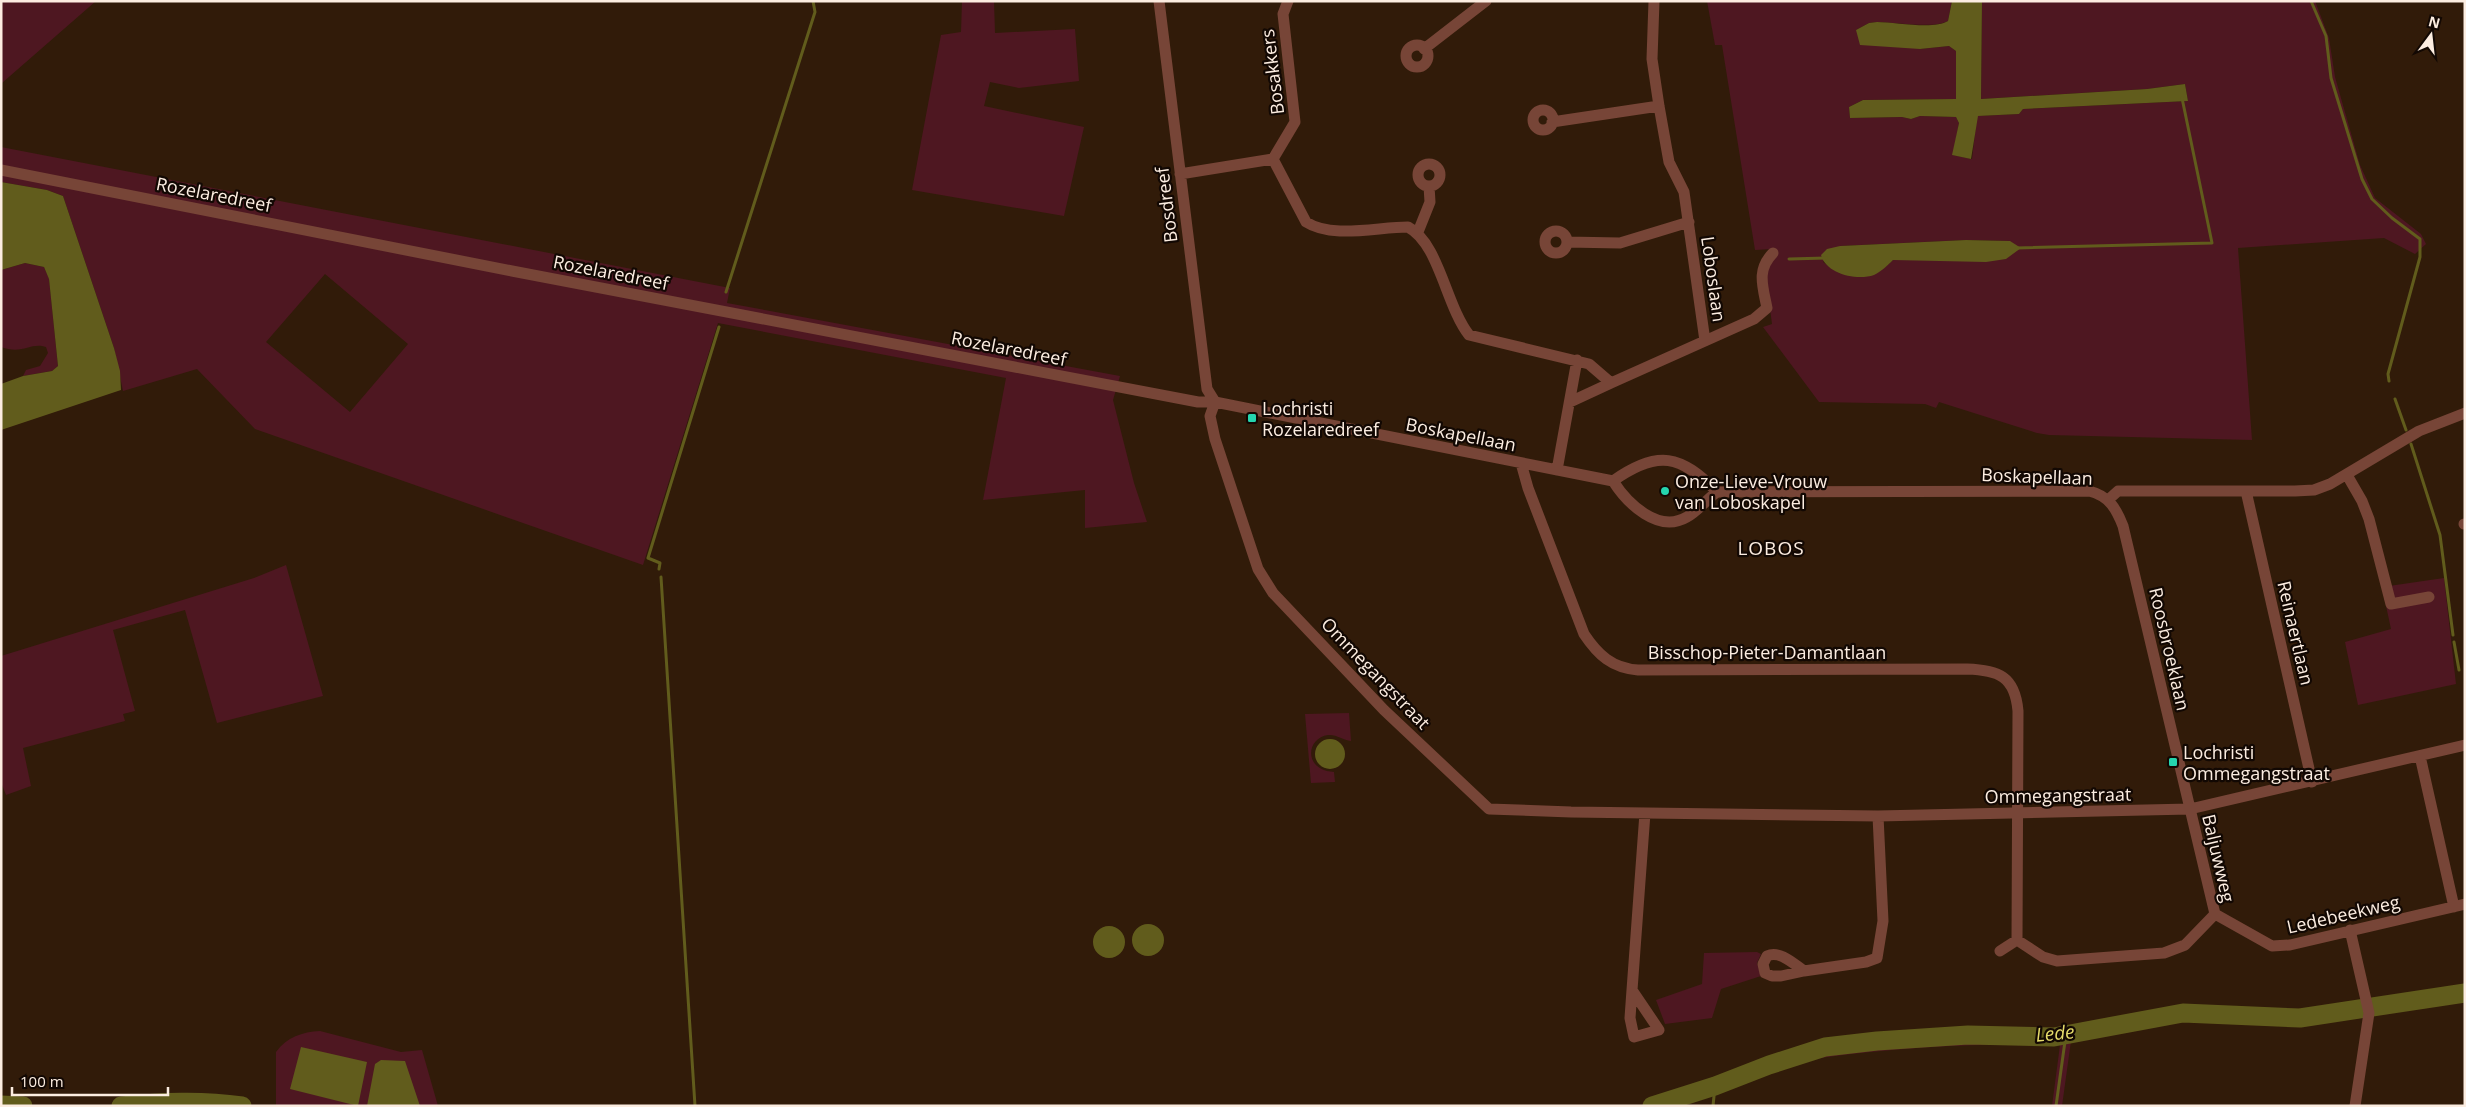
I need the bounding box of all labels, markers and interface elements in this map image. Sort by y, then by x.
north arrow [2406,10,2456,60]
text: N [2427,11,2442,33]
street label: Bosakkers [1255,28,1289,116]
street label: Bosdreef [1149,165,1183,244]
street label: Rozelaredreef [154,171,275,217]
street label: Loboslaan [1696,235,1732,323]
street label: Rozelaredreef [551,249,672,295]
street label: Rozelaredreef [949,325,1070,371]
place label: Lochristi Rozelaredreef [1262,396,1380,441]
marker: Lochristi Rozelaredreef [1246,412,1258,424]
street label: Boskapellaan [1404,412,1518,456]
street label: Boskapellaan [1981,462,2093,490]
place label: Onze-Lieve-Vrouw van Loboskapel [1675,469,1827,514]
marker: Onze-Lieve-Vrouw van Loboskapel [1659,485,1671,497]
district label: LOBOS [1737,535,1805,561]
street label: Reinaertlaan [2272,579,2320,687]
street label: Roosbroeklaan [2144,585,2196,713]
street label: Ommegangstraat [1316,612,1436,734]
street label: Bisschop-Pieter-Damantlaan [1648,640,1886,664]
place label: Lochristi Ommegangstraat [2183,740,2330,785]
marker: Lochristi Ommegangstraat [2167,756,2179,768]
street label: Ommegangstraat [1984,782,2132,808]
street label: Baljuwweg [2197,812,2241,905]
street label: Ledebeekweg [2284,889,2402,939]
water label: Lede [2034,1018,2076,1048]
scale bar [12,1064,169,1096]
text: 100 m [20,1071,64,1091]

